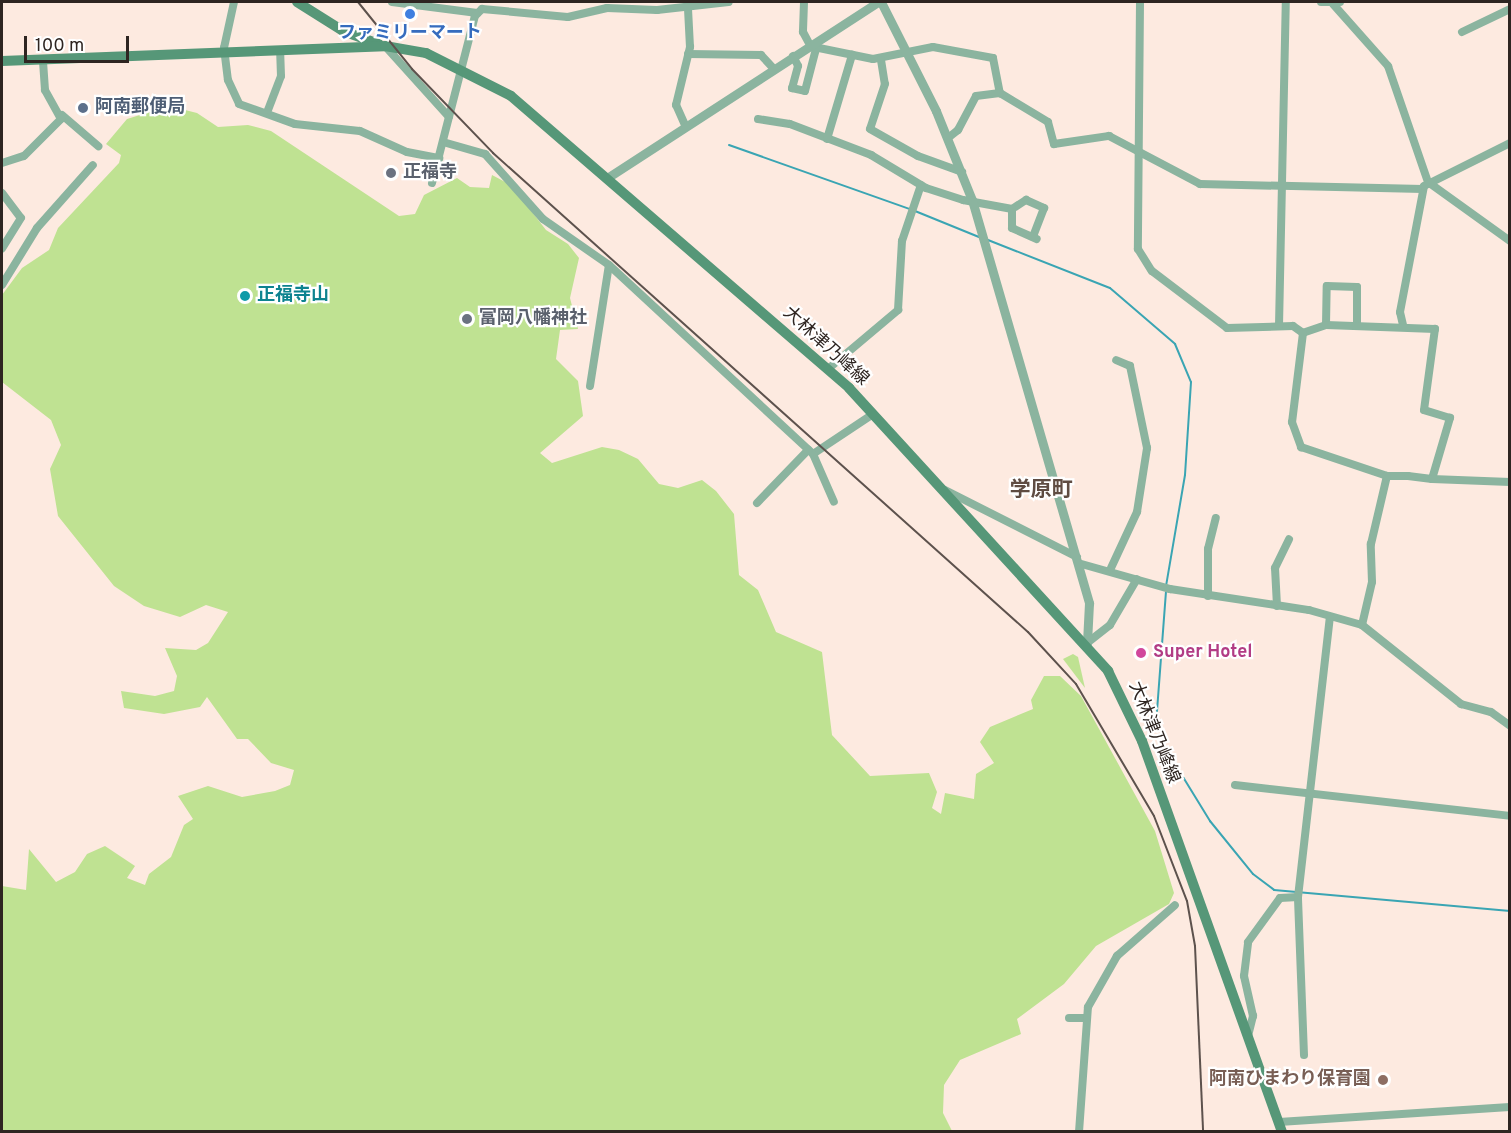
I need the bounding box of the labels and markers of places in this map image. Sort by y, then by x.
marker: ファミリーマート [403,7,417,21]
place label: ファミリーマート [338,23,482,45]
place label: 阿南郵便局 [95,97,185,119]
marker: 阿南郵便局 [76,101,90,115]
place label: 正福寺 [403,162,457,184]
marker: 正福寺 [384,166,398,180]
place label: 正福寺山 [257,285,329,307]
marker: 正福寺山 [238,289,252,303]
place label: 富岡八幡神社 [479,308,587,330]
marker: 富岡八幡神社 [460,312,474,326]
place label: Super Hotel [1153,642,1253,664]
marker: Super Hotel [1134,646,1148,660]
place label: 阿南ひまわり保育園 [1209,1069,1371,1091]
marker: 阿南ひまわり保育園 [1376,1073,1390,1087]

